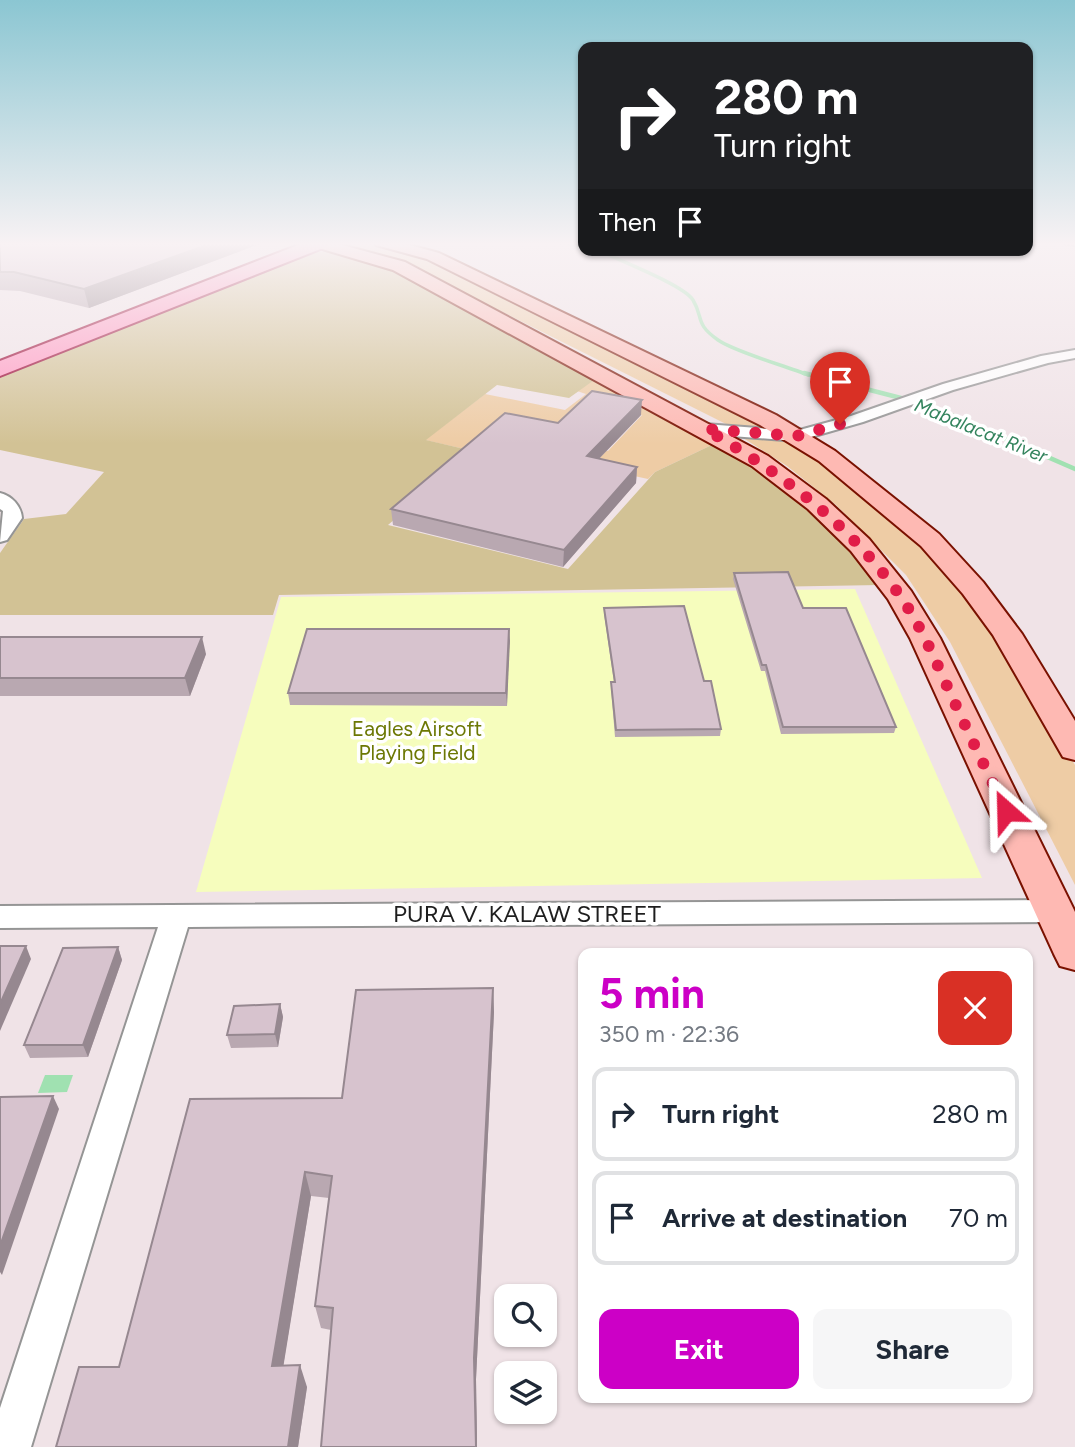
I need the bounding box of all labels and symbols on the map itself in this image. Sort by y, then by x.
pin [810,352,870,424]
water label: Mabalacat River [911,393,1051,468]
park label: Eagles Airsoft Playing Field [352,716,482,765]
position arrow [969,774,1043,848]
street label: PURA V. KALAW STREET [393,899,661,928]

